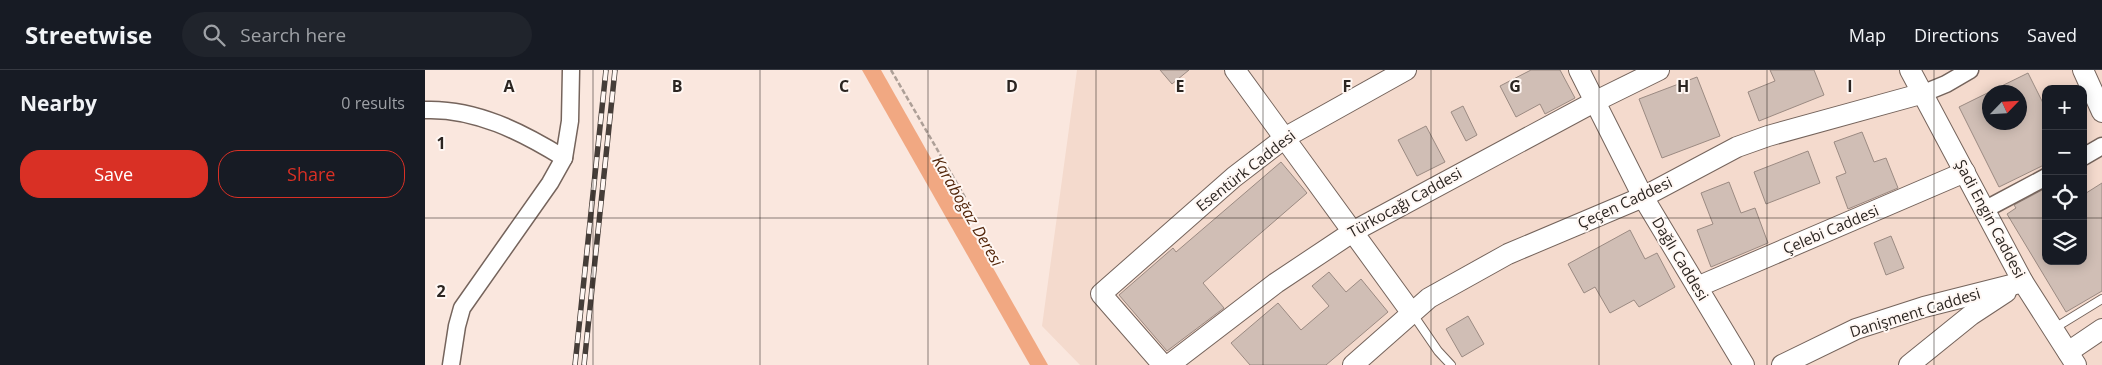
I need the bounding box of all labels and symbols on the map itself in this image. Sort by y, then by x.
text: A [503,75,515,97]
text: B [672,75,682,97]
text: C [839,75,849,97]
text: D [1006,75,1018,97]
text: E [1176,75,1185,97]
text: F [1343,75,1351,97]
text: G [1509,75,1521,97]
text: H [1677,75,1689,97]
text: I [1847,75,1853,97]
north arrow [1982,85,2027,130]
street label: Esentürk Caddesi [1192,125,1299,215]
text: 1 [436,132,446,154]
water label: Karaboğaz Deresi [927,152,1009,271]
street label: Şadi Engin Caddesi [1951,156,2031,281]
street label: Türkocağı Caddesi [1344,163,1465,242]
street label: Çeçen Caddesi [1574,171,1675,233]
street label: Çelebi Caddesi [1780,200,1882,258]
street label: Dağlı Caddesi [1648,213,1714,304]
text: 2 [436,280,446,302]
street label: Danişment Caddesi [1847,283,1982,341]

